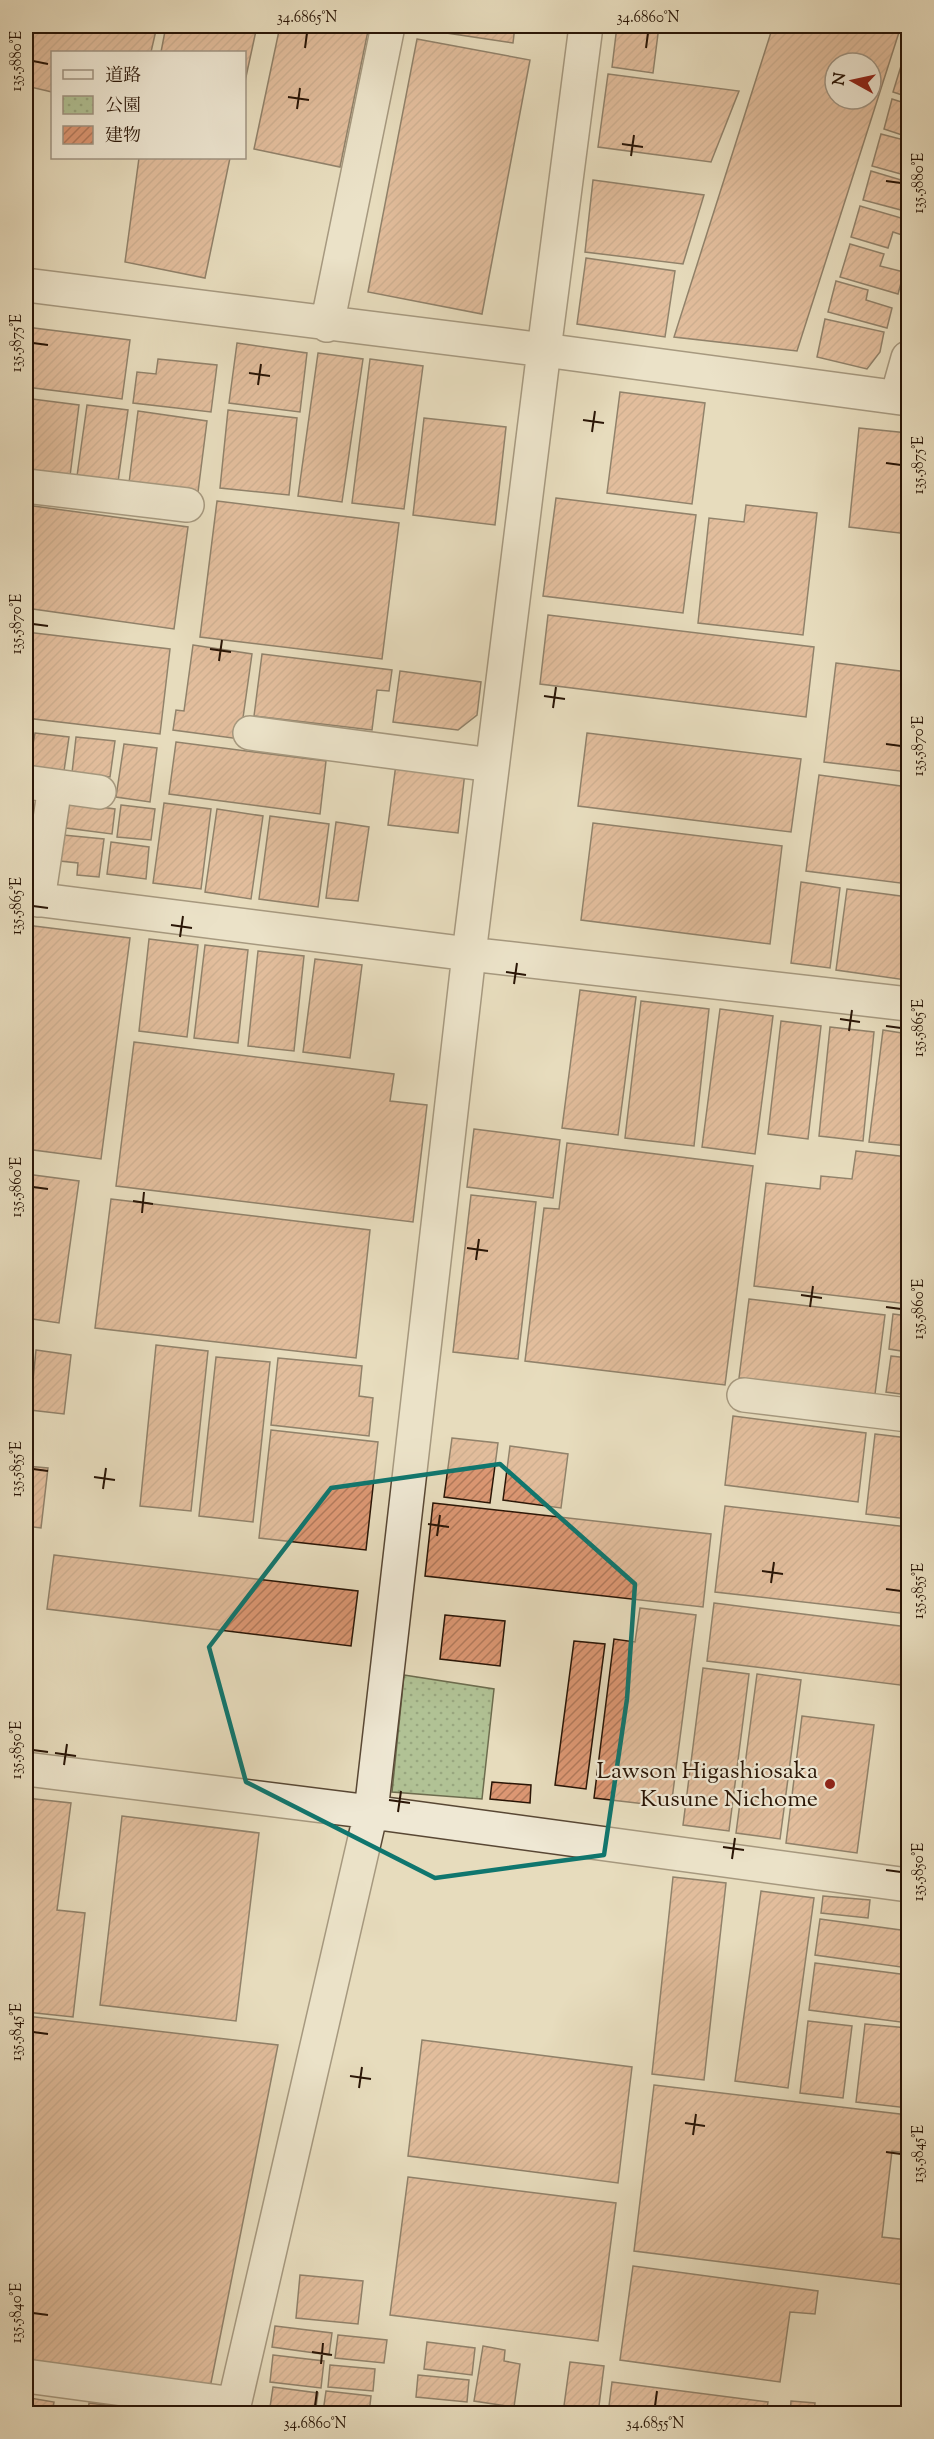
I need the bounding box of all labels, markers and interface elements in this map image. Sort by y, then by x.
text: 34.6865°N [277,8,337,29]
text: 34.6860°N [616,8,680,29]
text: 135.5880°E [7,31,28,91]
legend [51,51,246,159]
north arrow [823,51,883,111]
text: 道路 [105,64,141,90]
text: N [828,71,853,87]
text: 公園 [105,94,141,120]
text: 建物 [105,124,141,150]
text: 135.5880°E [909,153,930,213]
text: 135.5875°E [7,314,28,372]
text: 135.5875°E [909,436,930,494]
text: 135.5870°E [7,594,28,654]
text: 135.5870°E [909,716,930,776]
text: 135.5865°E [7,877,28,935]
text: 135.5865°E [909,999,930,1057]
text: 135.5860°E [7,1157,28,1217]
text: 135.5860°E [909,1279,930,1339]
text: 135.5855°E [7,1441,28,1497]
text: 135.5855°E [909,1563,930,1619]
text: 135.5850°E [7,1721,28,1779]
place label: Lawson Higashiosaka Kusune Nichome [597,1755,818,1817]
marker: Lawson Higashiosaka Kusune Nichome [823,1777,837,1791]
text: 135.5850°E [909,1843,930,1901]
text: 135.5845°E [7,2003,28,2061]
text: 135.5845°E [909,2125,930,2183]
text: 135.5840°E [7,2283,28,2343]
text: 34.6860°N [283,2414,347,2435]
text: 34.6855°N [626,2414,684,2435]

